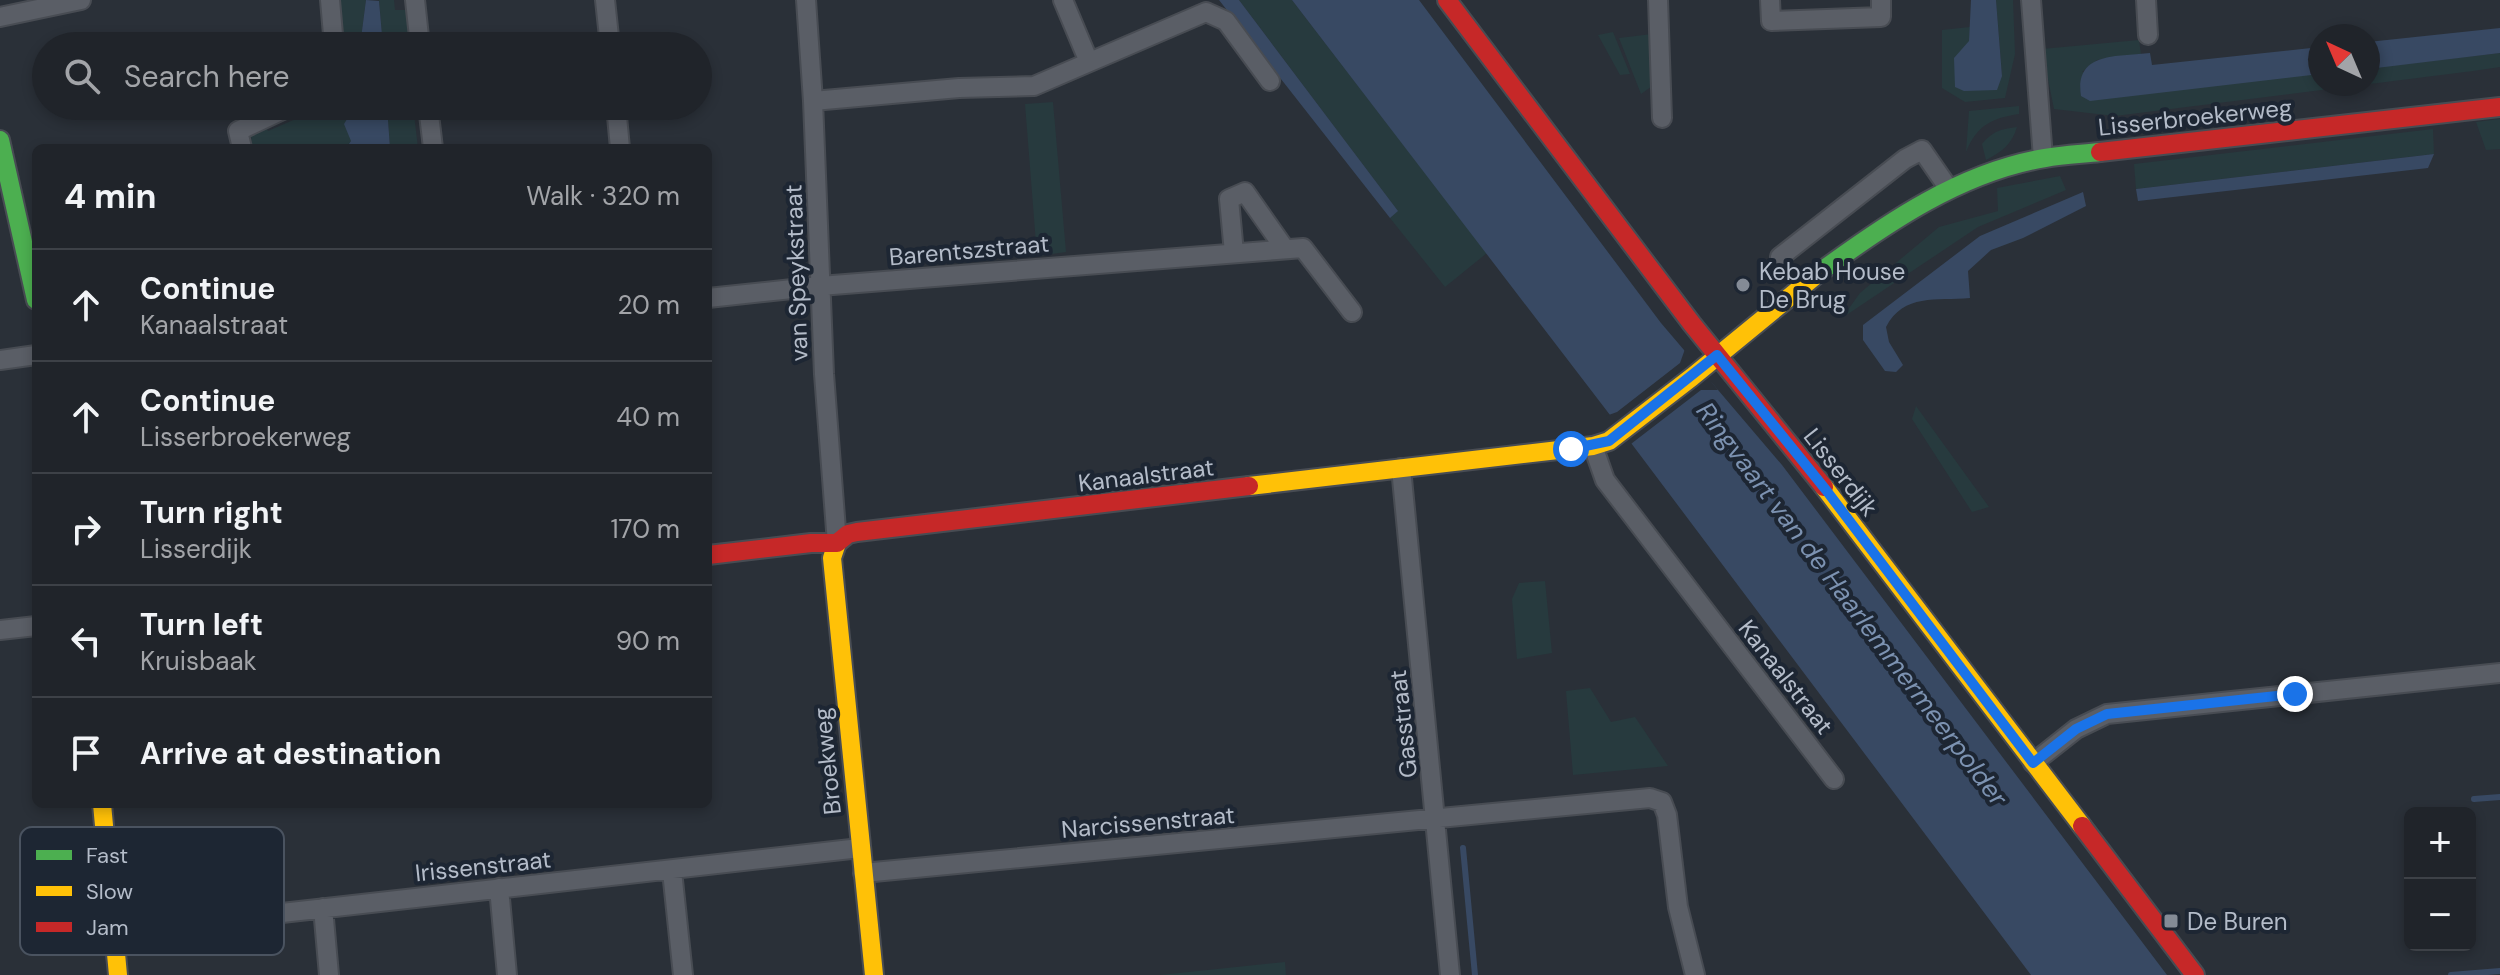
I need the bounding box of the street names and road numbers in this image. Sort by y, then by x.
street label: Lisserbroekerweg [2096,91,2294,143]
street label: van Speykstraat [777,184,815,362]
street label: Barentszstraat [888,228,1050,272]
street label: Lisserdijk [1797,422,1885,522]
street label: Kanaalstraat [1076,451,1216,499]
street label: Kanaalstraat [1732,614,1840,740]
street label: Gasstraat [1382,669,1424,779]
street label: Broekweg [806,706,848,816]
street label: Narcissenstraat [1060,799,1236,845]
street label: Irissenstraat [413,843,553,889]

